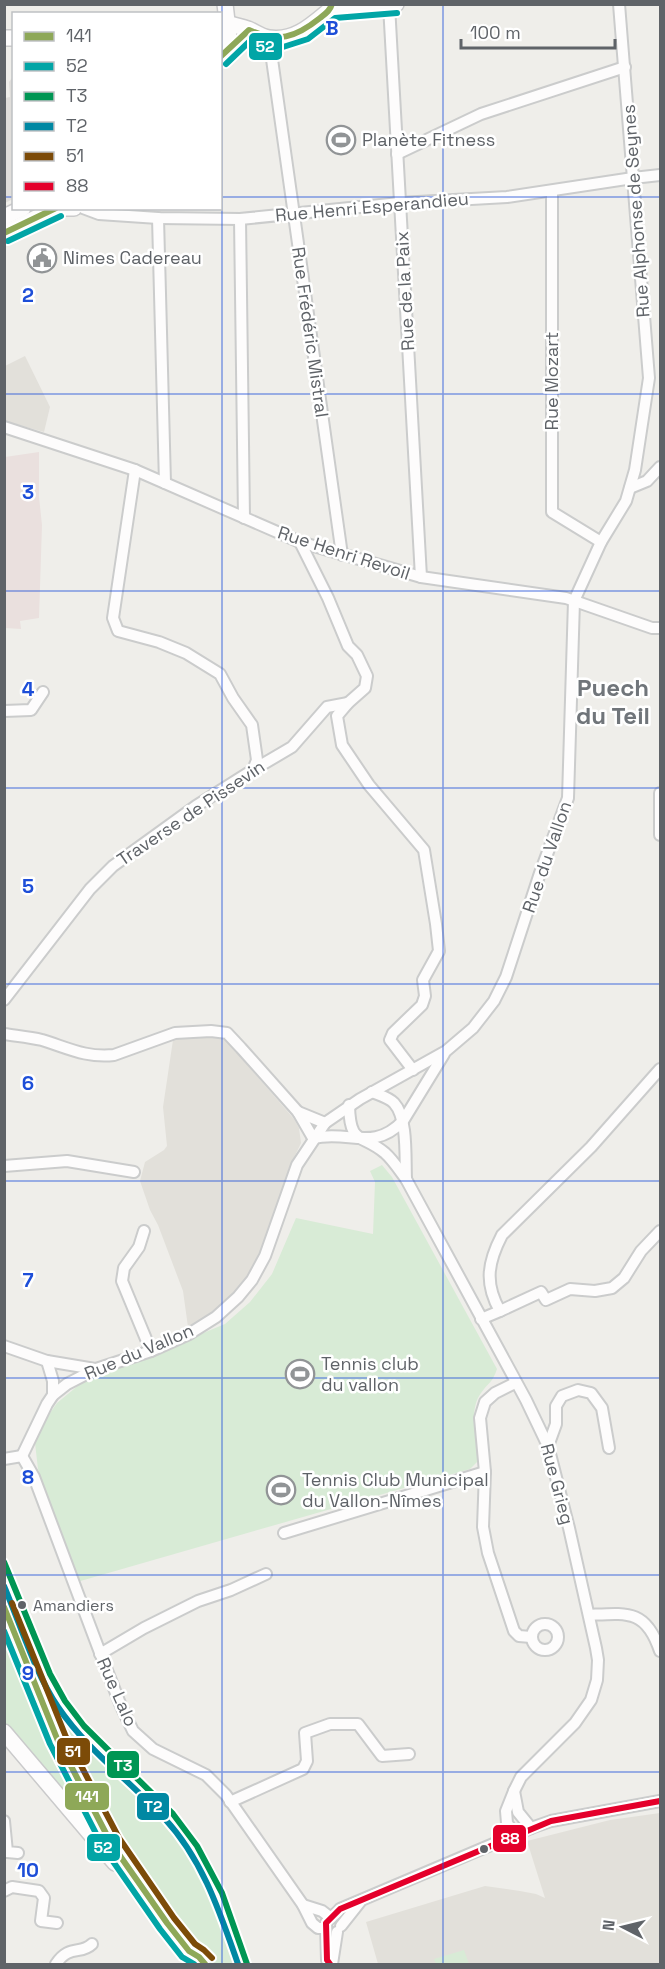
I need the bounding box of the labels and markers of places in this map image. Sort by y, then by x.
sports icon: Planète Fitness [325,124,357,156]
place label: Planète Fitness [362,128,495,151]
public building icon: Nimes Cadereau [26,242,58,274]
place label: Nimes Cadereau [63,246,202,269]
place label: Tennis club du vallon [321,1352,419,1396]
sports icon: Tennis club du vallon [284,1358,316,1390]
place label: Tennis Club Municipal du Vallon-Nîmes [302,1468,489,1512]
sports icon: Tennis Club Municipal du Vallon-Nîmes [265,1474,297,1506]
place label: Amandiers [33,1595,114,1616]
marker: Amandiers [16,1599,28,1611]
unlabelled marker [478,1843,490,1855]

